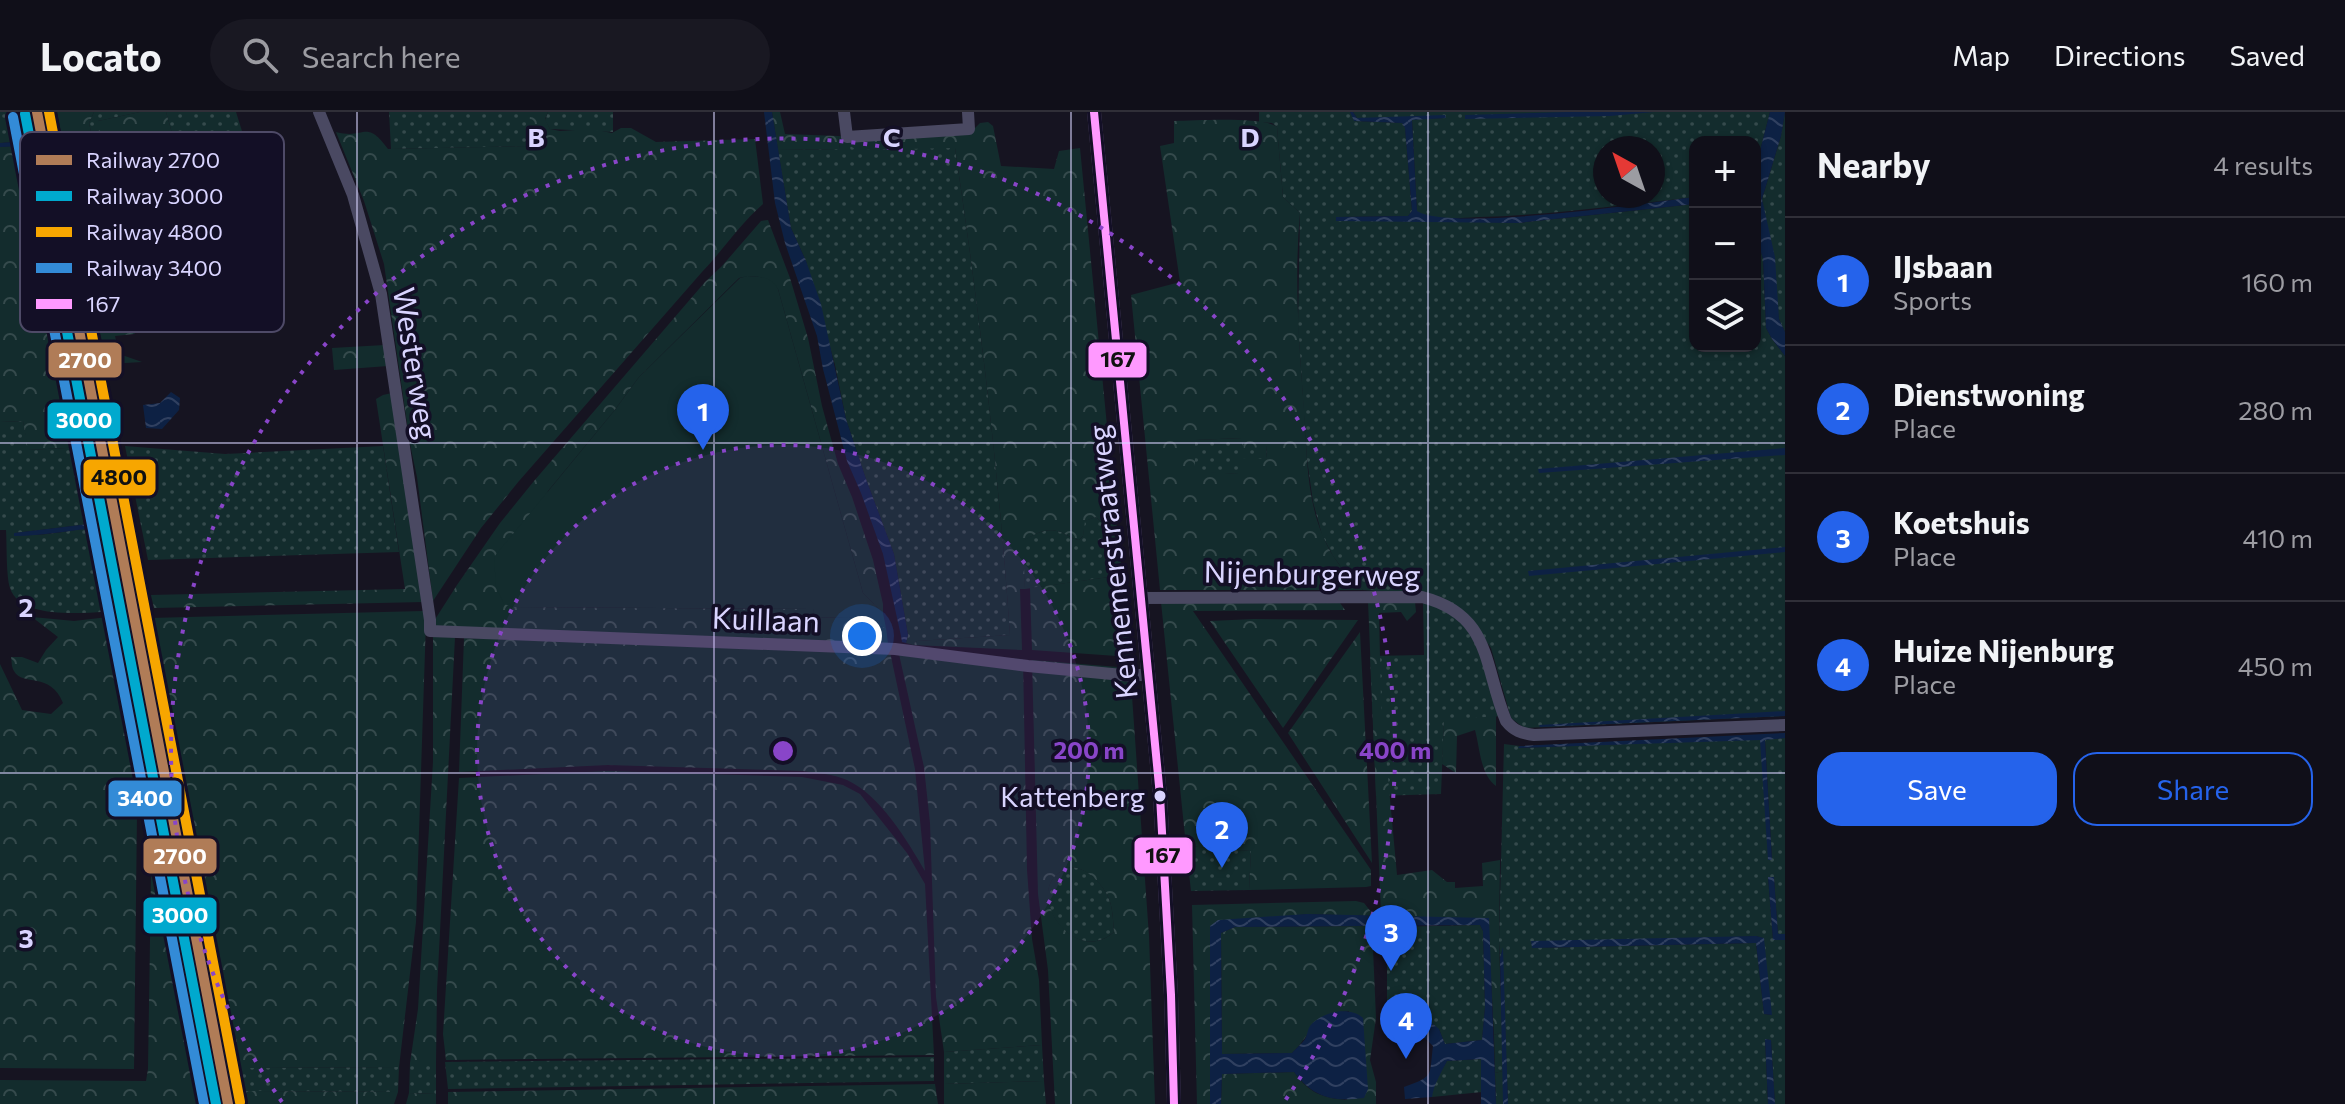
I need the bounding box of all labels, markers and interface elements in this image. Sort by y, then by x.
search box [210,19,770,91]
text: Locato [40,32,162,79]
icon: search [238,33,282,77]
text: Search here [302,37,460,74]
text: Map [1952,38,2010,72]
text: Directions [2054,38,2185,72]
text: Saved [2229,38,2305,72]
text: B [527,121,545,152]
text: C [883,121,901,152]
text: D [1240,121,1260,152]
legend [20,132,284,332]
north arrow [1593,136,1665,208]
map controls [1689,136,1761,352]
button: + [1689,136,1761,208]
text: Nearby [1817,143,1931,185]
text: Railway 2700 [86,146,220,173]
text: 4 results [2213,149,2313,180]
text: Railway 3000 [86,182,223,209]
button: − [1689,208,1761,280]
text: Railway 4800 [86,218,223,245]
text: IJsbaan [1893,247,1993,284]
text: Railway 3400 [86,254,222,281]
text: 1 [1837,266,1849,297]
text: 160 m [2241,266,2313,297]
button: layers [1689,280,1761,352]
street label: Westerweg [387,284,447,442]
text: Sports [1893,284,1972,315]
text: 167 [86,290,120,317]
line badge: 2700 [47,341,123,379]
line badge: 167 [1087,341,1148,379]
text: 167 [1100,345,1136,372]
text: 2700 [58,346,112,373]
text: Dienstwoning [1893,375,2085,412]
pin: 1 [677,384,729,450]
text: 2 [1836,394,1850,425]
text: 280 m [2238,394,2313,425]
line badge: 3000 [46,401,122,440]
text: 3000 [56,406,112,433]
text: Place [1893,412,1956,443]
street label: Kennemerstraatweg [1078,423,1144,701]
line badge: 4800 [82,458,157,497]
text: 4800 [91,463,147,490]
text: Koetshuis [1893,503,2030,540]
text: 3 [1835,522,1851,553]
text: 410 m [2242,522,2313,553]
text: Place [1893,540,1956,571]
street label: Nijenburgerweg [1203,552,1421,592]
text: 2 [19,591,33,622]
street label: Kuillaan [711,598,821,638]
your location [842,616,882,656]
text: Huize Nijenburg [1893,631,2114,668]
text: 4 [1835,650,1851,681]
text: 450 m [2238,650,2313,681]
text: Place [1893,668,1956,699]
text: 200 m [1054,735,1124,764]
text: 400 m [1359,735,1431,764]
centre of rings [769,737,797,765]
button: Save [1817,752,2057,826]
button: Share [2073,752,2313,826]
line badge: 3400 [107,779,183,818]
place label: Kattenberg [1000,779,1145,813]
text: 3400 [117,784,173,811]
marker: Kattenberg [1152,788,1168,804]
pin: 2 [1196,802,1248,868]
line badge: 167 [1133,836,1194,875]
line badge: 2700 [142,837,218,875]
text: 167 [1145,841,1181,868]
text: 2700 [153,842,207,869]
line badge: 3000 [142,896,218,935]
text: 3000 [152,901,208,928]
pin: 3 [1365,905,1417,971]
text: 3 [18,922,34,953]
pin: 4 [1380,993,1432,1059]

